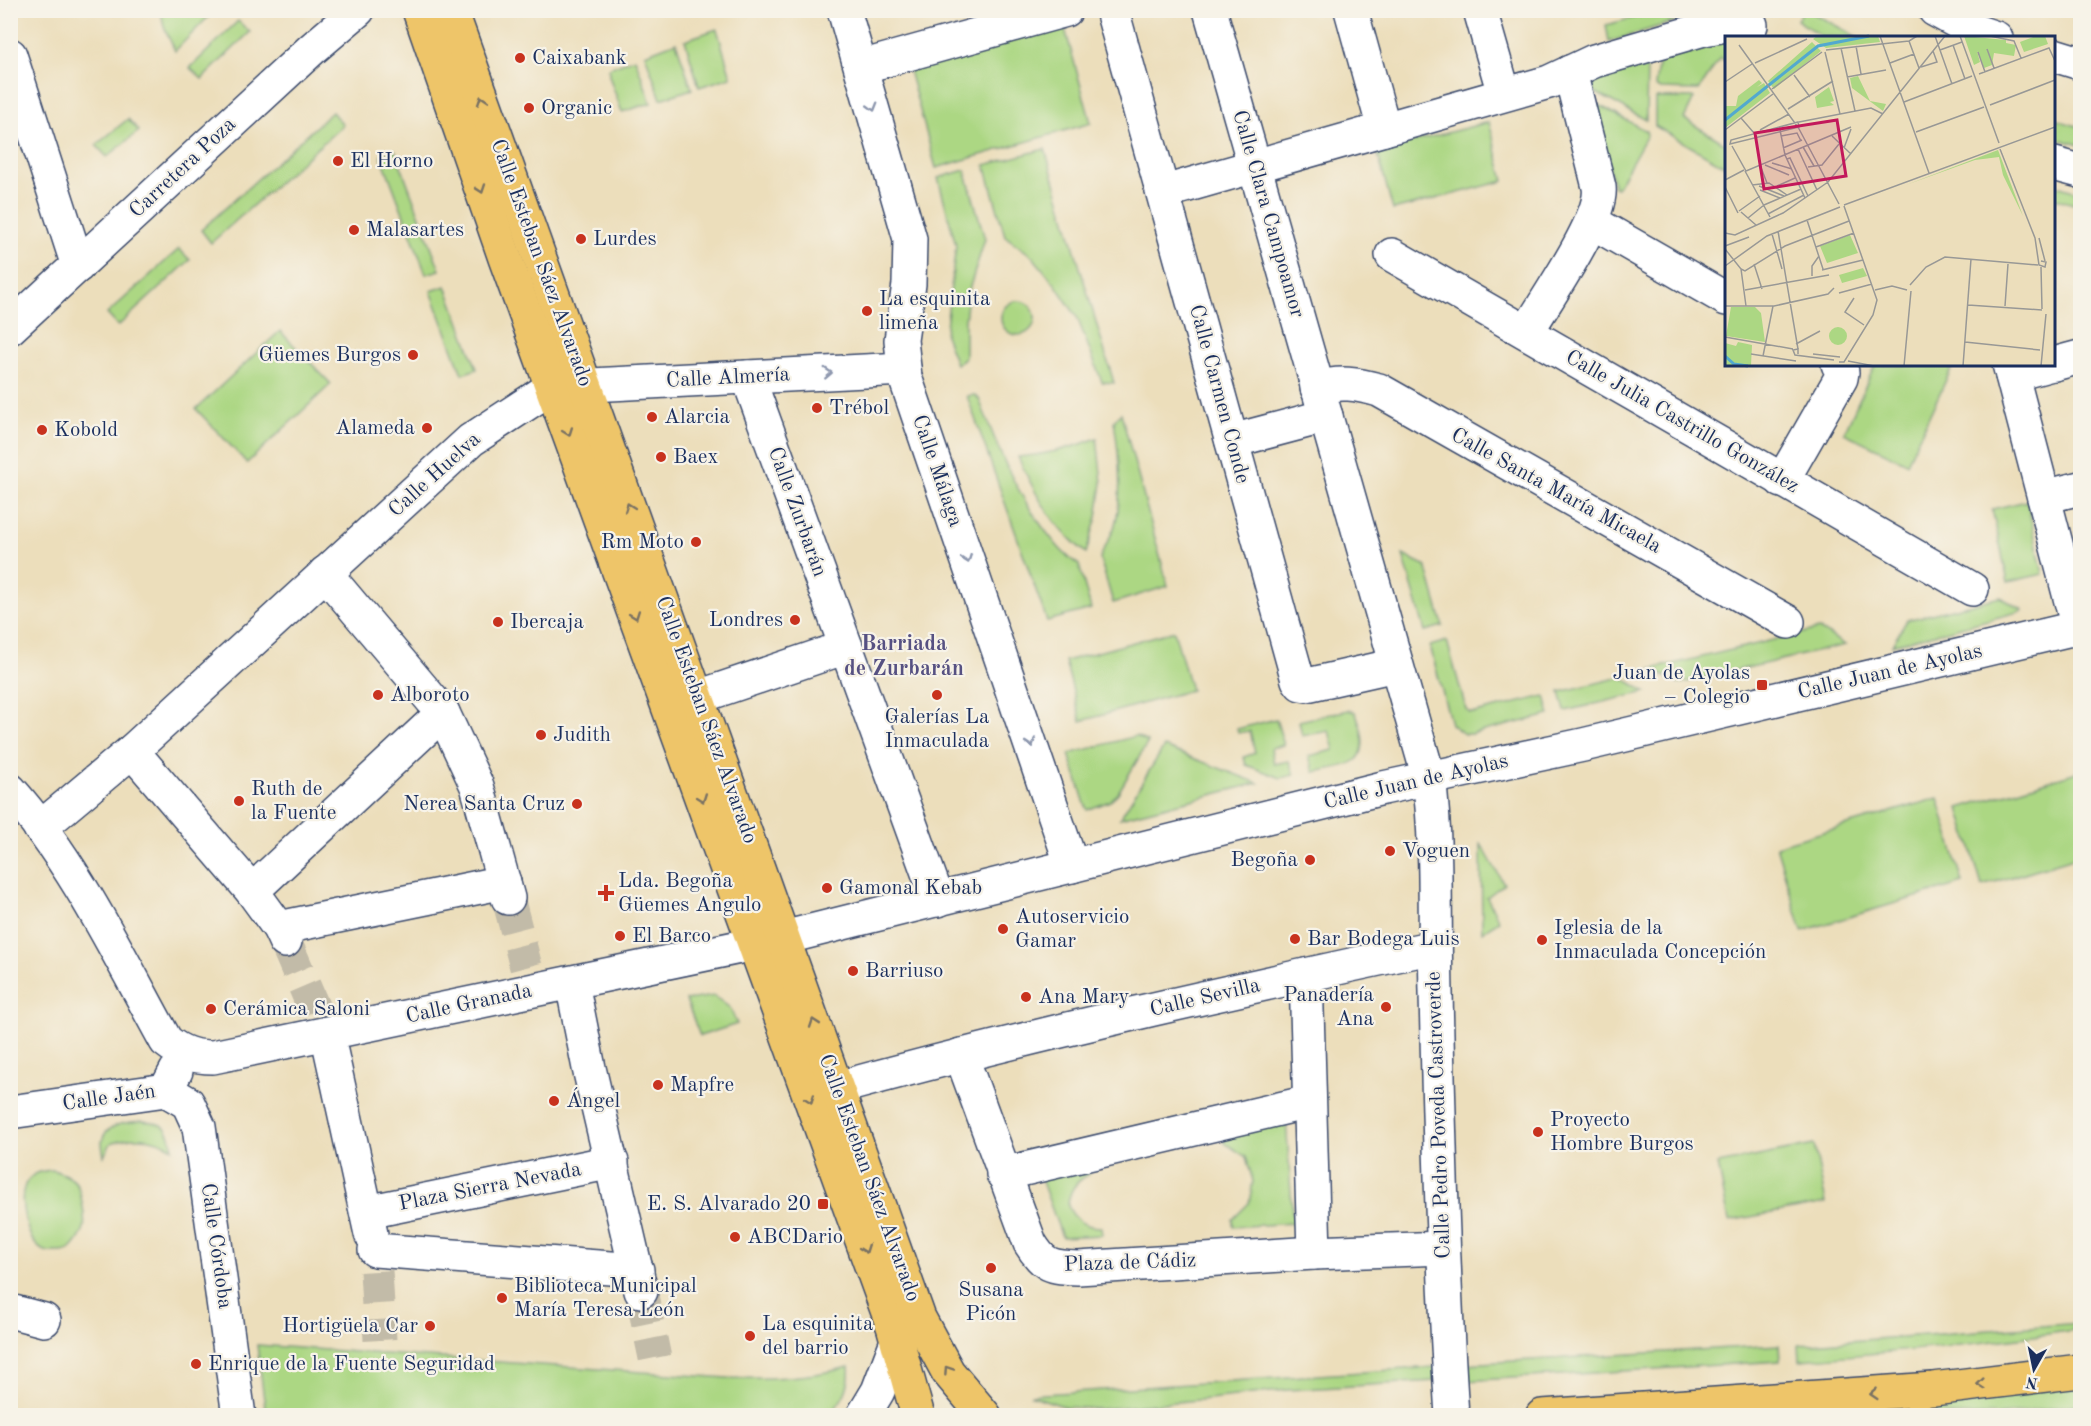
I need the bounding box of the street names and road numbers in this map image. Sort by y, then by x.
street label: Calle Clara Campoamor [1228,108,1308,320]
street label: Carretera Poza [126,114,240,222]
street label: Calle Esteban Sáez Alvarado [486,137,596,389]
street label: Calle Carmen Conde [1185,302,1253,486]
street label: Calle Julia Castrillo González [1562,347,1802,497]
street label: Calle Almería [666,364,790,392]
street label: Calle Málaga [908,412,966,530]
street label: Calle Santa María Micaela [1447,424,1665,558]
street label: Calle Huelva [385,429,485,521]
street label: Calle Zurbarán [764,444,830,580]
street label: Calle Esteban Sáez Alvarado [651,594,761,846]
street label: Calle Juan de Ayolas [1796,641,1984,703]
street label: Calle Juan de Ayolas [1322,751,1510,813]
street label: Calle Pedro Poveda Castroverde [1423,971,1455,1259]
street label: Calle Sevilla [1148,975,1262,1021]
street label: Calle Granada [404,980,534,1028]
street label: Calle Esteban Sáez Alvarado [814,1052,924,1304]
street label: Calle Jaén [61,1081,157,1115]
street label: Plaza Sierra Nevada [397,1159,583,1215]
street label: Calle Córdoba [197,1182,235,1310]
street label: Plaza de Cádiz [1063,1250,1197,1276]

